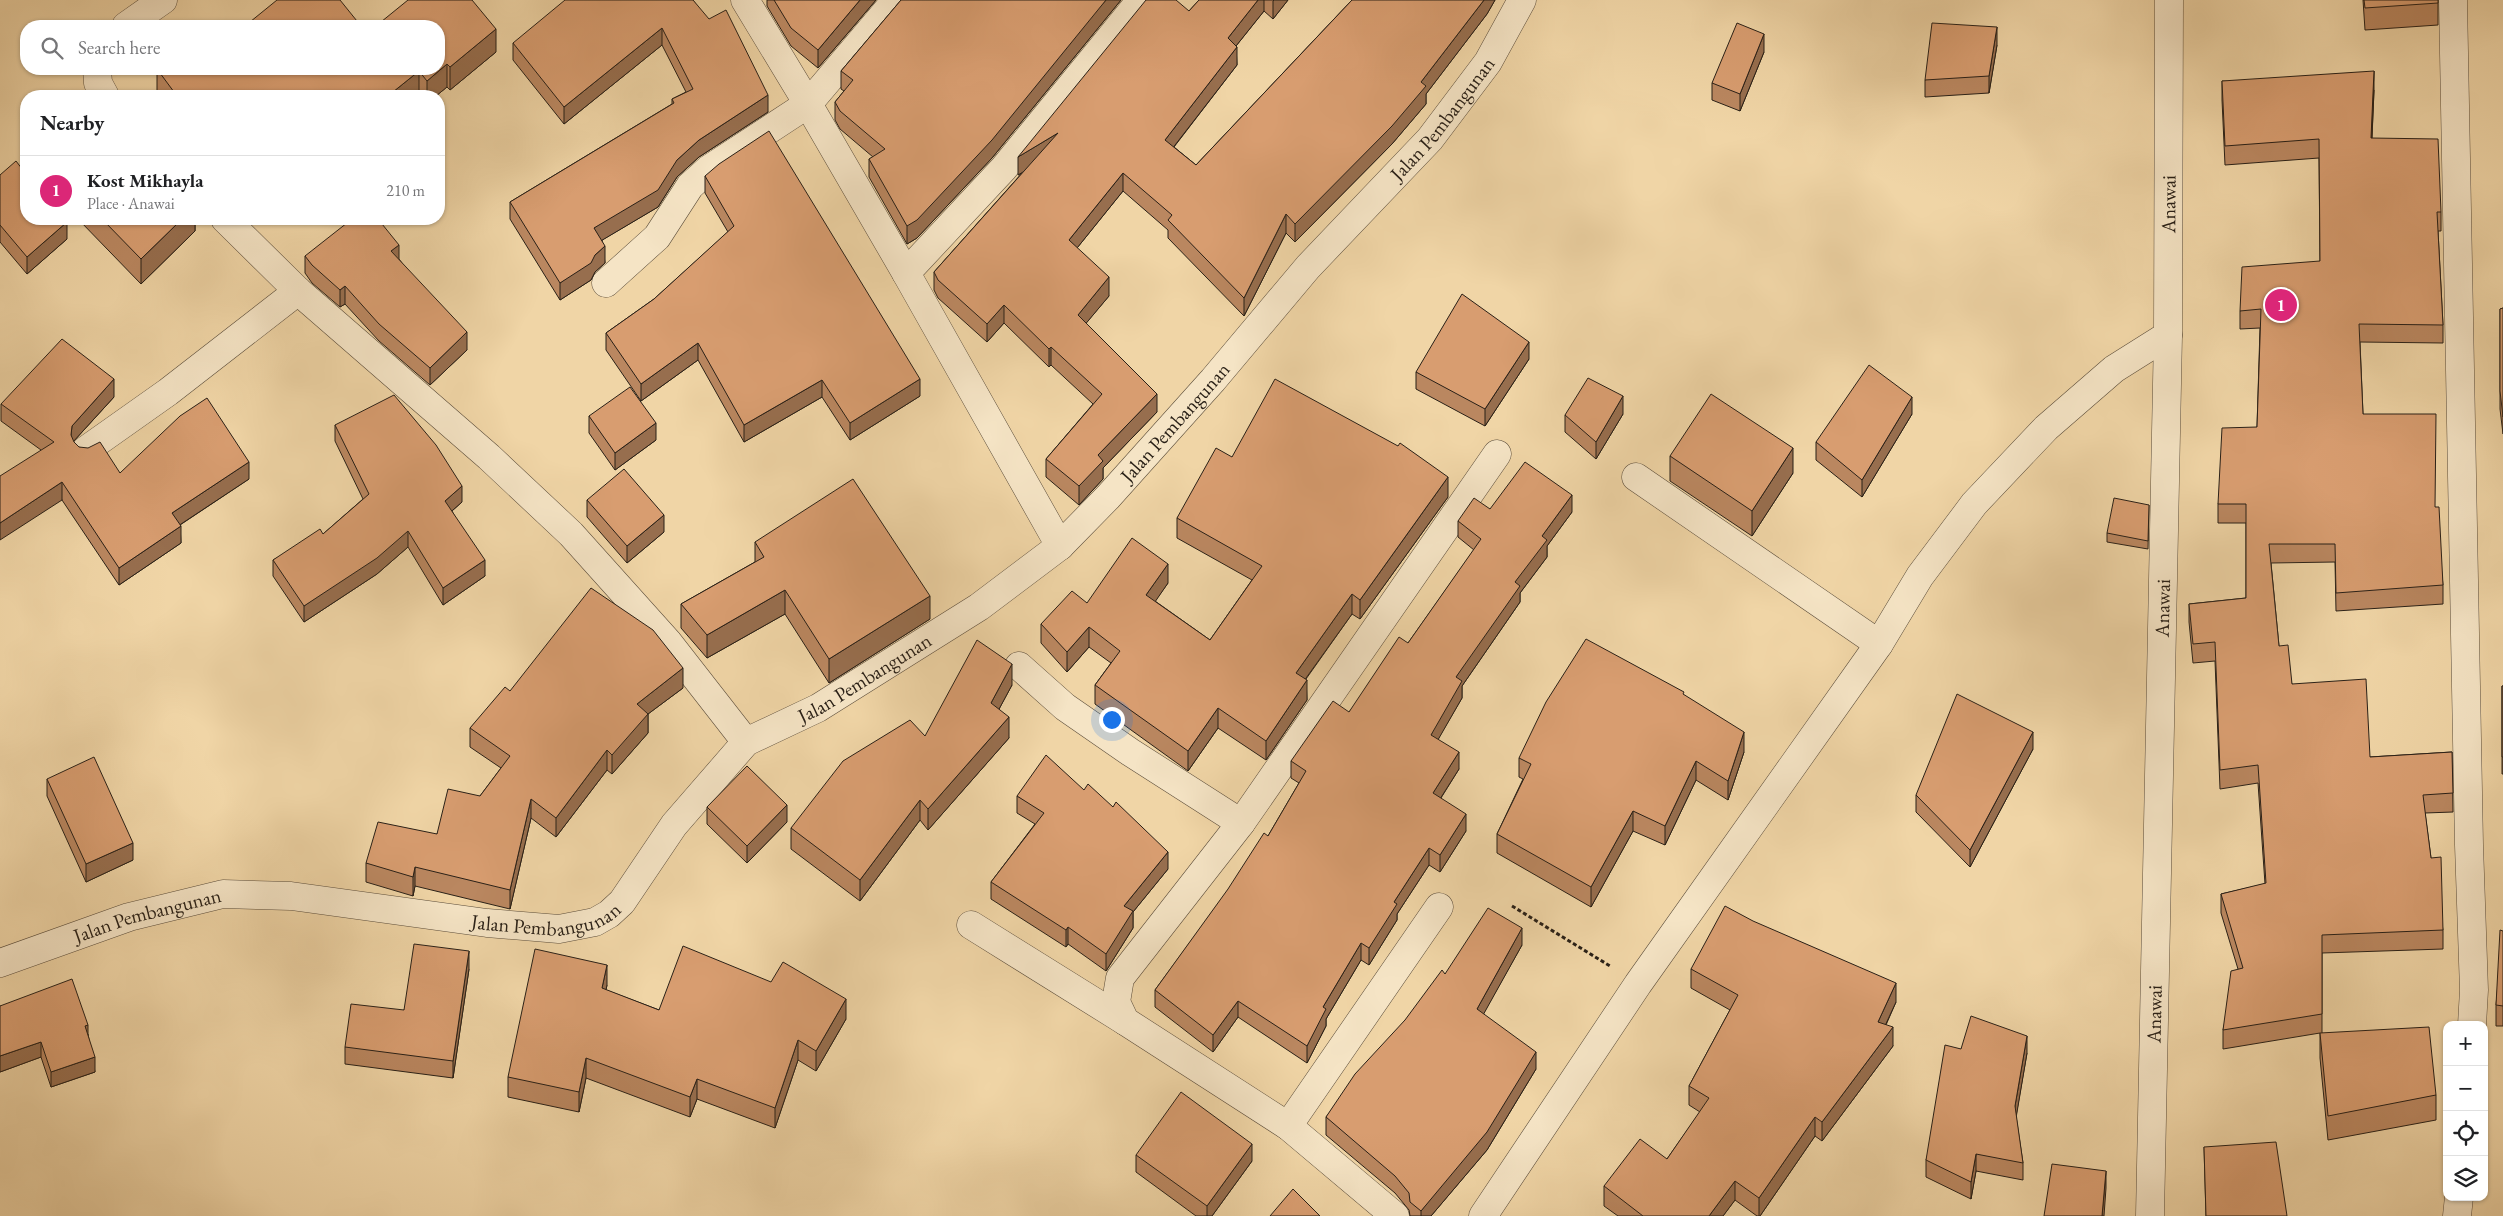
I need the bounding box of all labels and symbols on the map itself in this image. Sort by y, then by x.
street label: Jalan Pembangunan [1383,51,1501,188]
street label: Anawai [2155,175,2181,234]
pin: 1 [2265,286,2297,324]
street label: Jalan Pembangunan [1113,357,1236,489]
street label: Anawai [2149,579,2176,639]
street label: Jalan Pembangunan [792,627,937,730]
your location [1099,707,1125,733]
street label: Jalan Pembangunan [68,882,224,949]
street label: Jalan Pembangunan [468,896,627,942]
street label: Anawai [2141,985,2168,1044]

